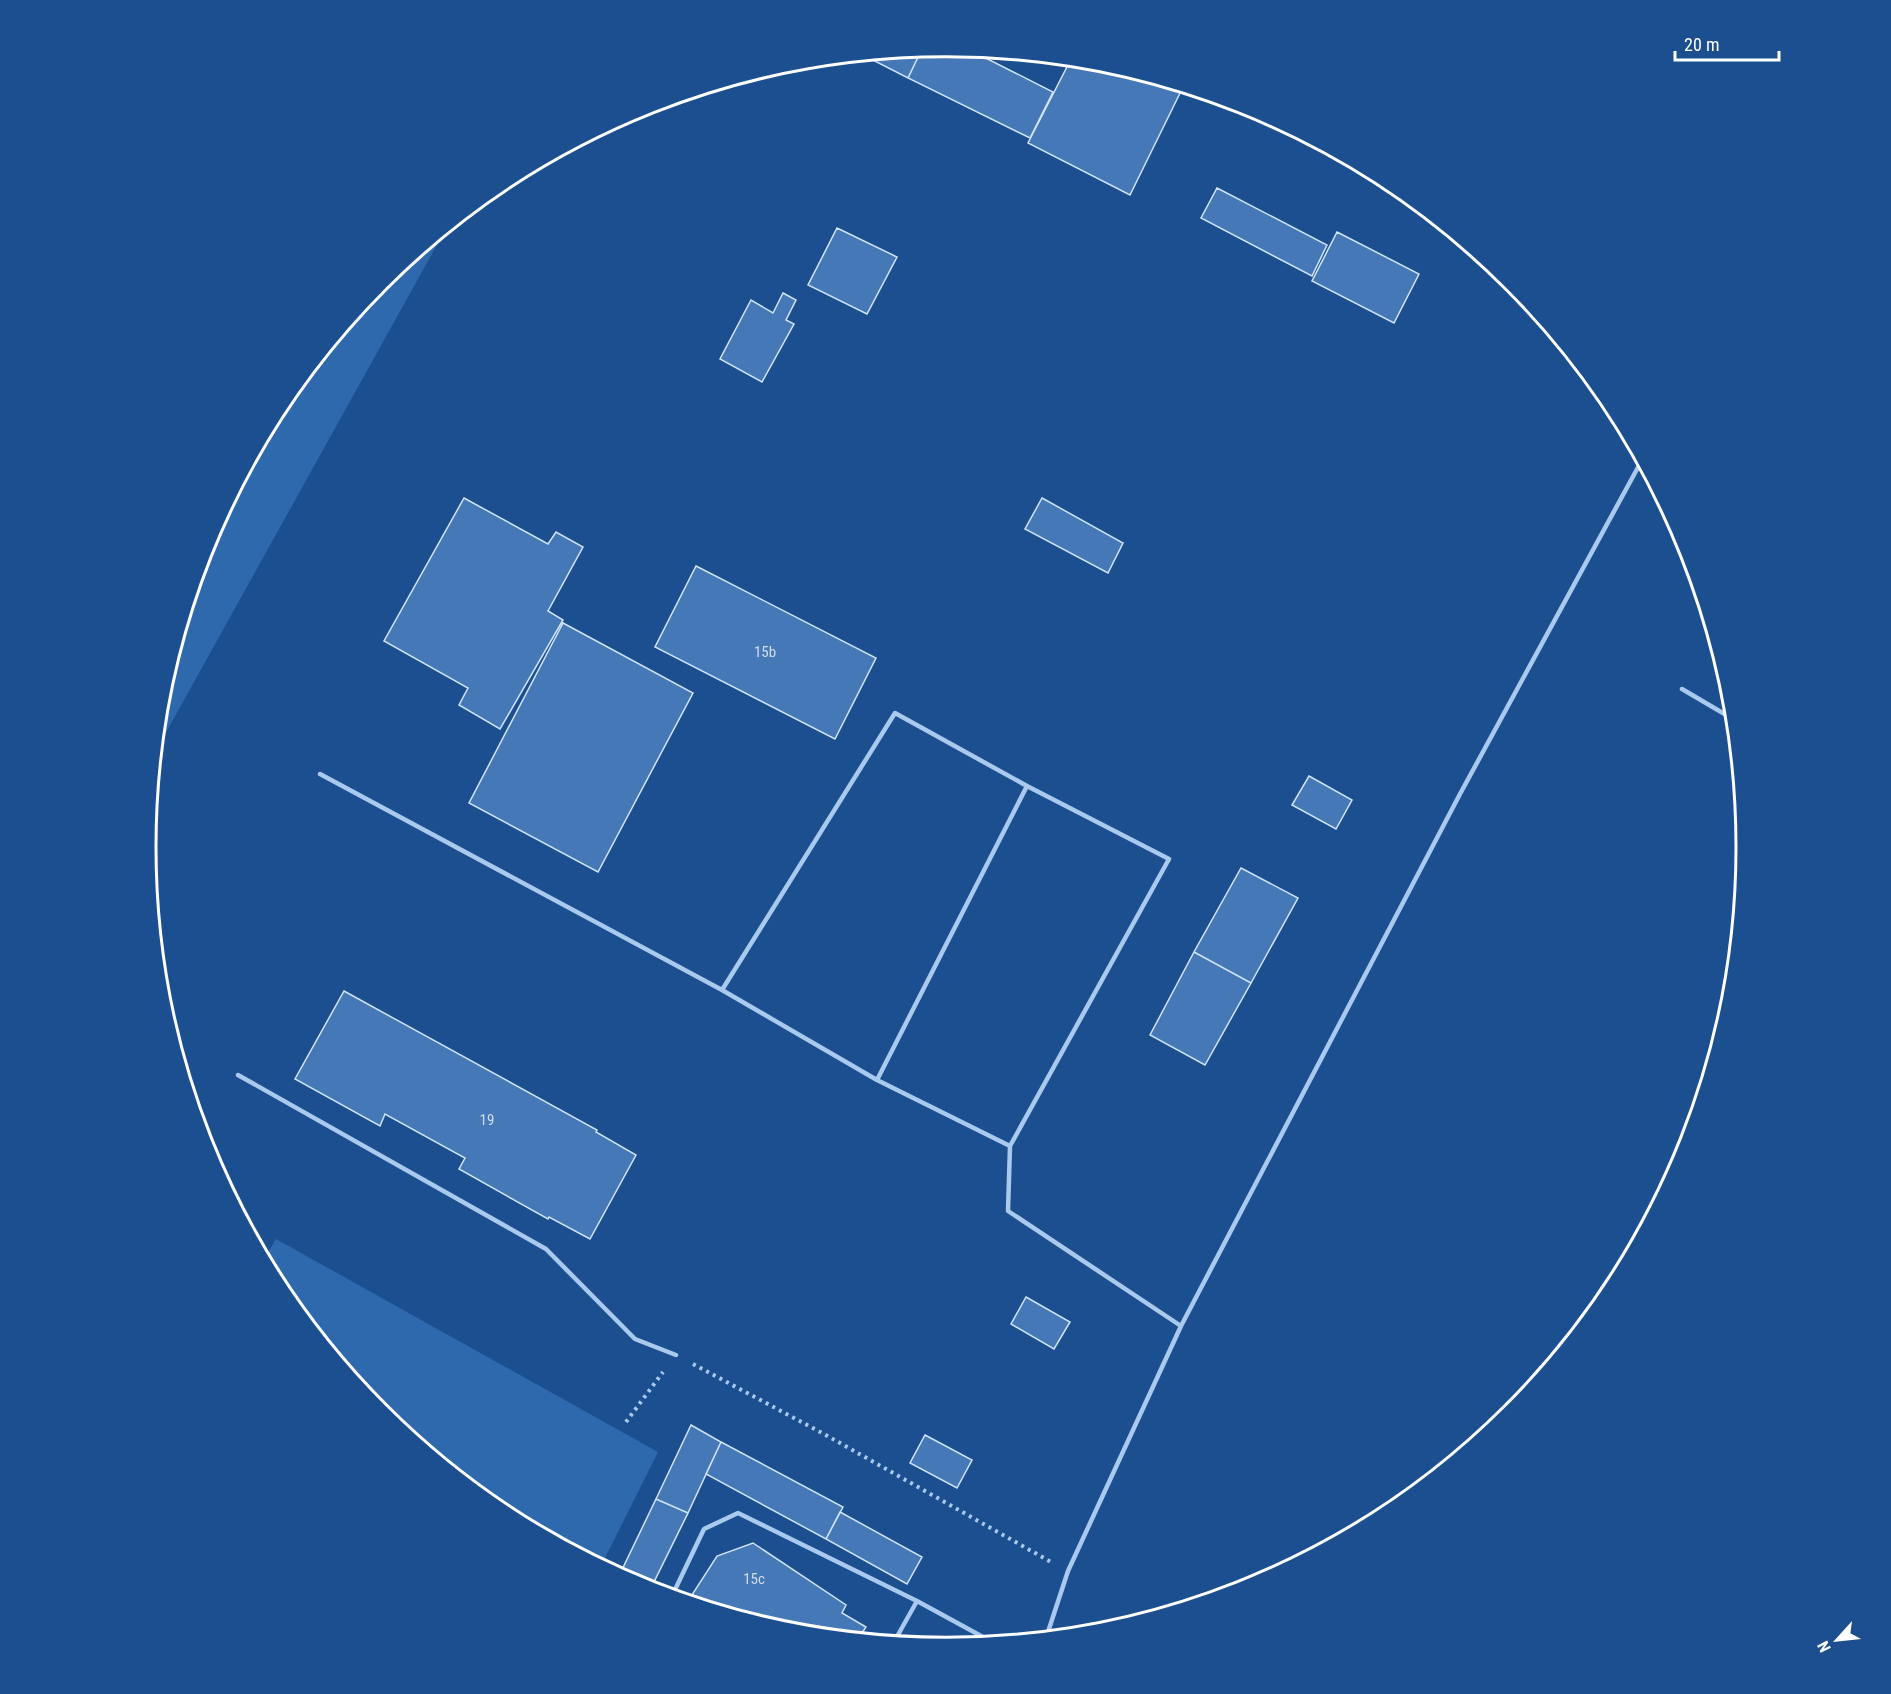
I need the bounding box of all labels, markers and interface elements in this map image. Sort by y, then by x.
scale bar [1675,24,1778,62]
text: 20 m [1684,34,1719,55]
house number: 15b [754,643,776,661]
house number: 19 [480,1111,494,1129]
house number: 15c [743,1570,765,1588]
north arrow [1807,1610,1867,1670]
text: N [1813,1638,1835,1655]

